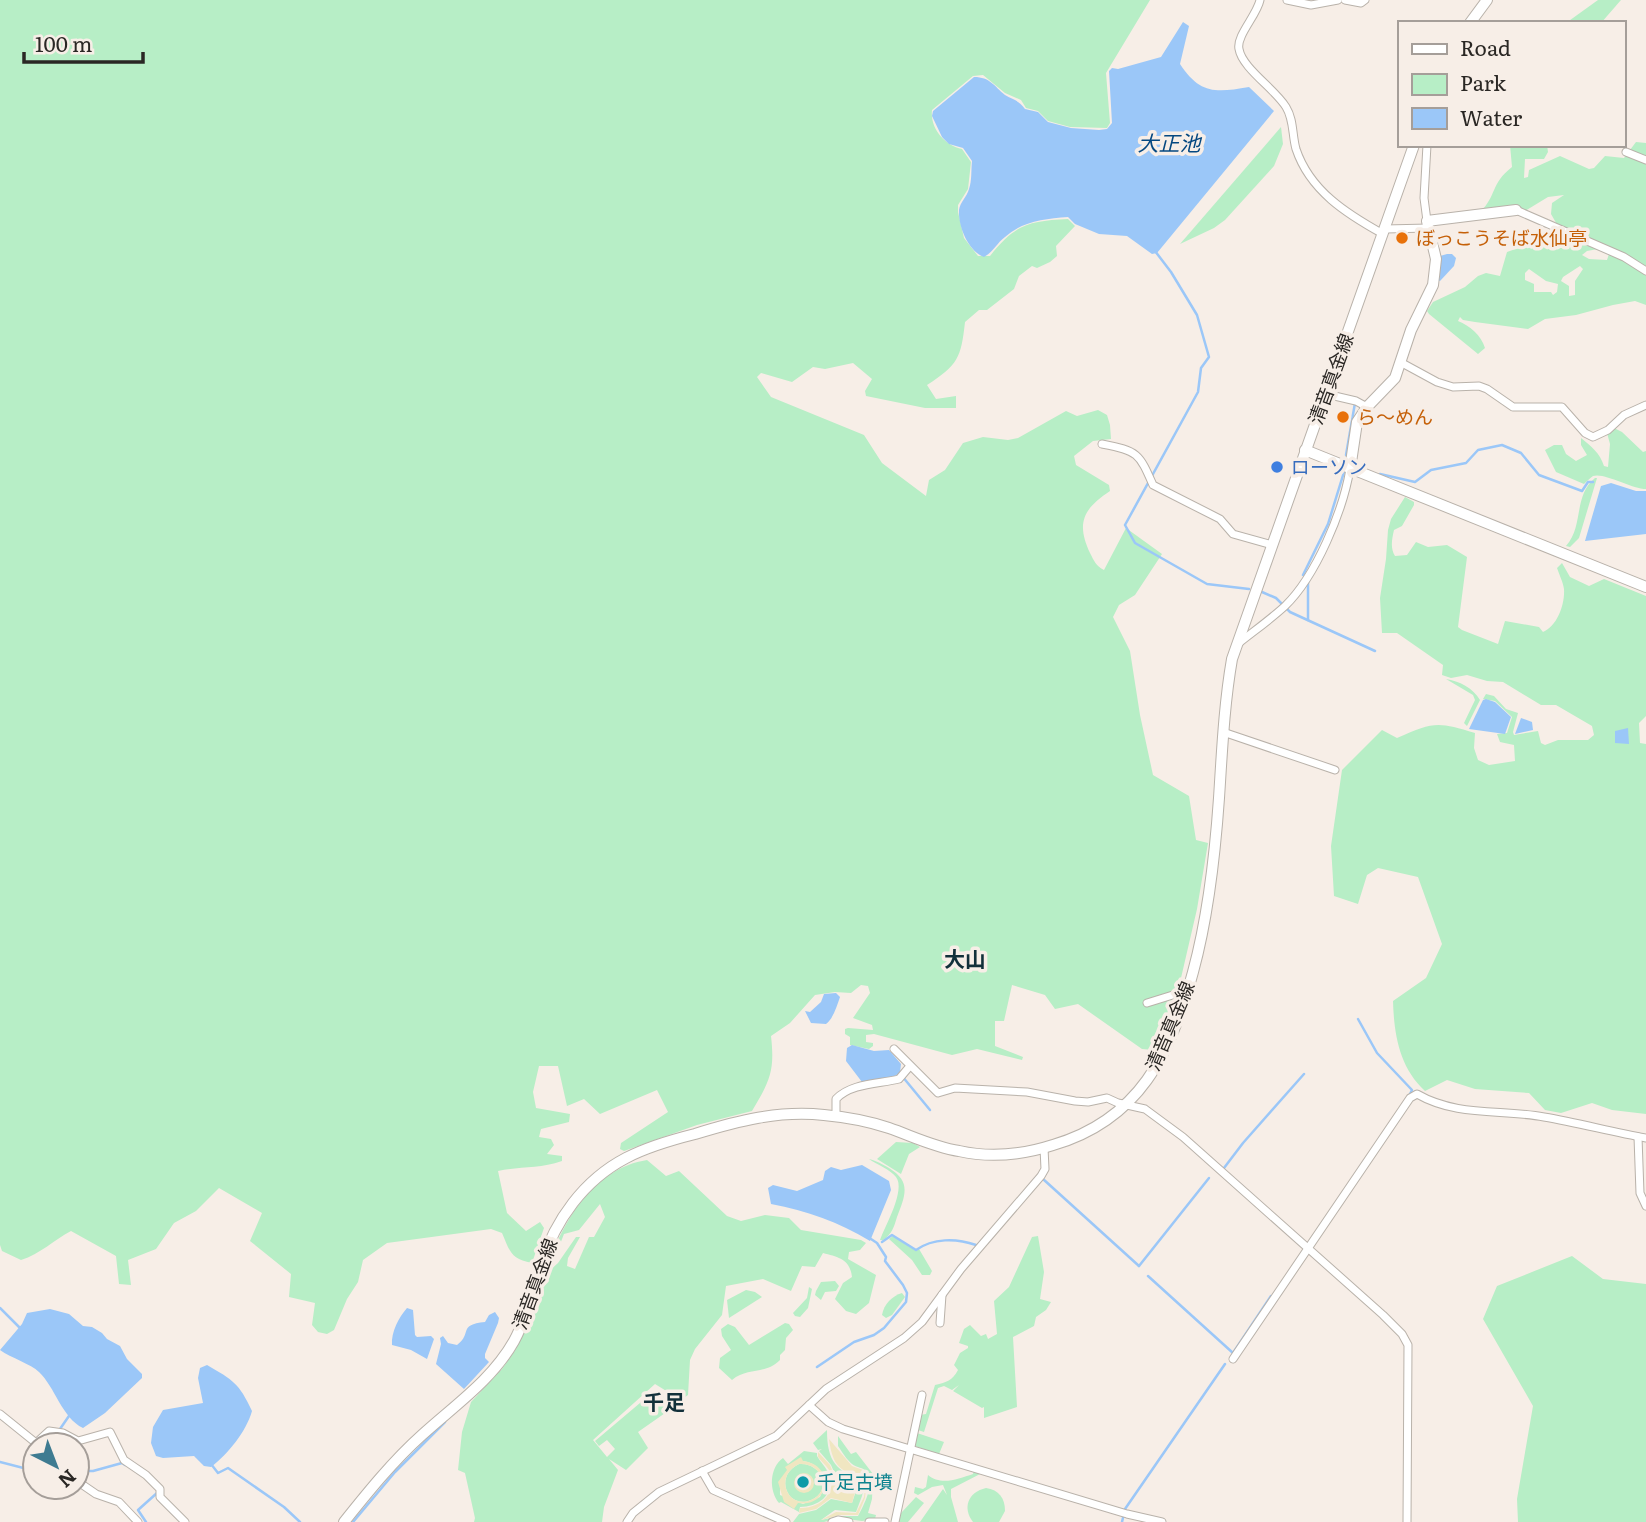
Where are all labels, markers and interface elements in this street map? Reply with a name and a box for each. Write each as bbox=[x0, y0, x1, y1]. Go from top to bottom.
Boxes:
scale bar bbox=[24, 21, 144, 65]
legend bbox=[1398, 21, 1625, 147]
text: 100 m bbox=[35, 27, 92, 58]
text: Road bbox=[1460, 31, 1511, 62]
text: Park bbox=[1460, 66, 1506, 97]
text: Water bbox=[1460, 101, 1522, 132]
water label: 大正池 bbox=[1138, 126, 1202, 157]
place label: ぼっこうそば水仙亭 bbox=[1416, 223, 1587, 251]
marker: ぼっこうそば水仙亭 bbox=[1394, 230, 1410, 246]
street label: 清音真金線 bbox=[1301, 329, 1359, 428]
place label: ら～めん bbox=[1357, 402, 1433, 430]
marker: ら～めん bbox=[1335, 409, 1351, 425]
place label: ローソン bbox=[1291, 452, 1367, 480]
marker: ローソン bbox=[1269, 459, 1285, 475]
district label: 大山 bbox=[944, 942, 986, 973]
street label: 清音真金線 bbox=[1138, 976, 1201, 1075]
street label: 清音真金線 bbox=[505, 1234, 563, 1333]
district label: 千足 bbox=[643, 1385, 685, 1416]
north arrow bbox=[21, 1431, 91, 1501]
text: N bbox=[53, 1464, 83, 1495]
place label: 千足古墳 bbox=[817, 1467, 893, 1495]
marker: 千足古墳 bbox=[795, 1474, 811, 1490]

